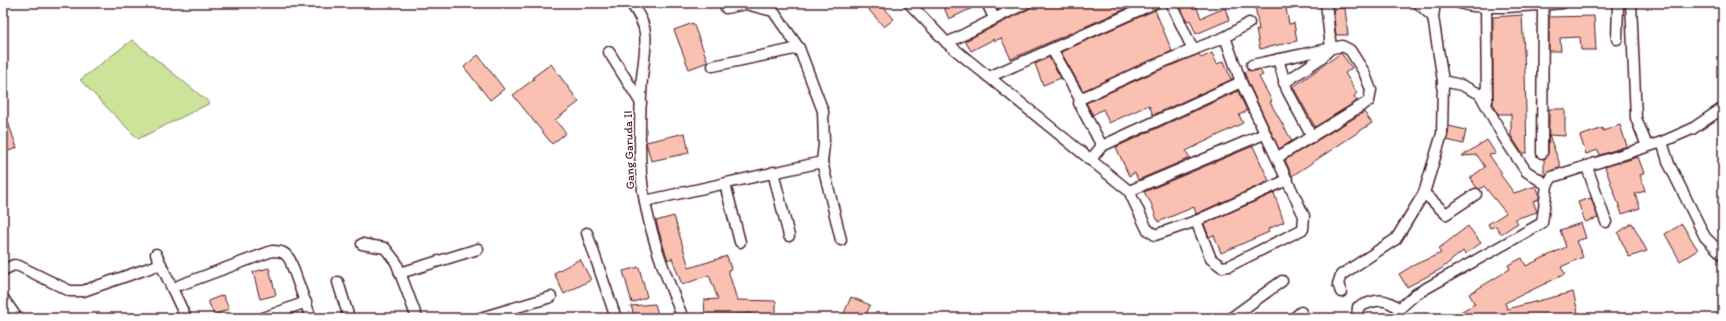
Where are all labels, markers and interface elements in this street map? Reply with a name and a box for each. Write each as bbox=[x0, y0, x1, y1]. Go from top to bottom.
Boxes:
street label: Gang Garuda II bbox=[621, 110, 637, 190]

